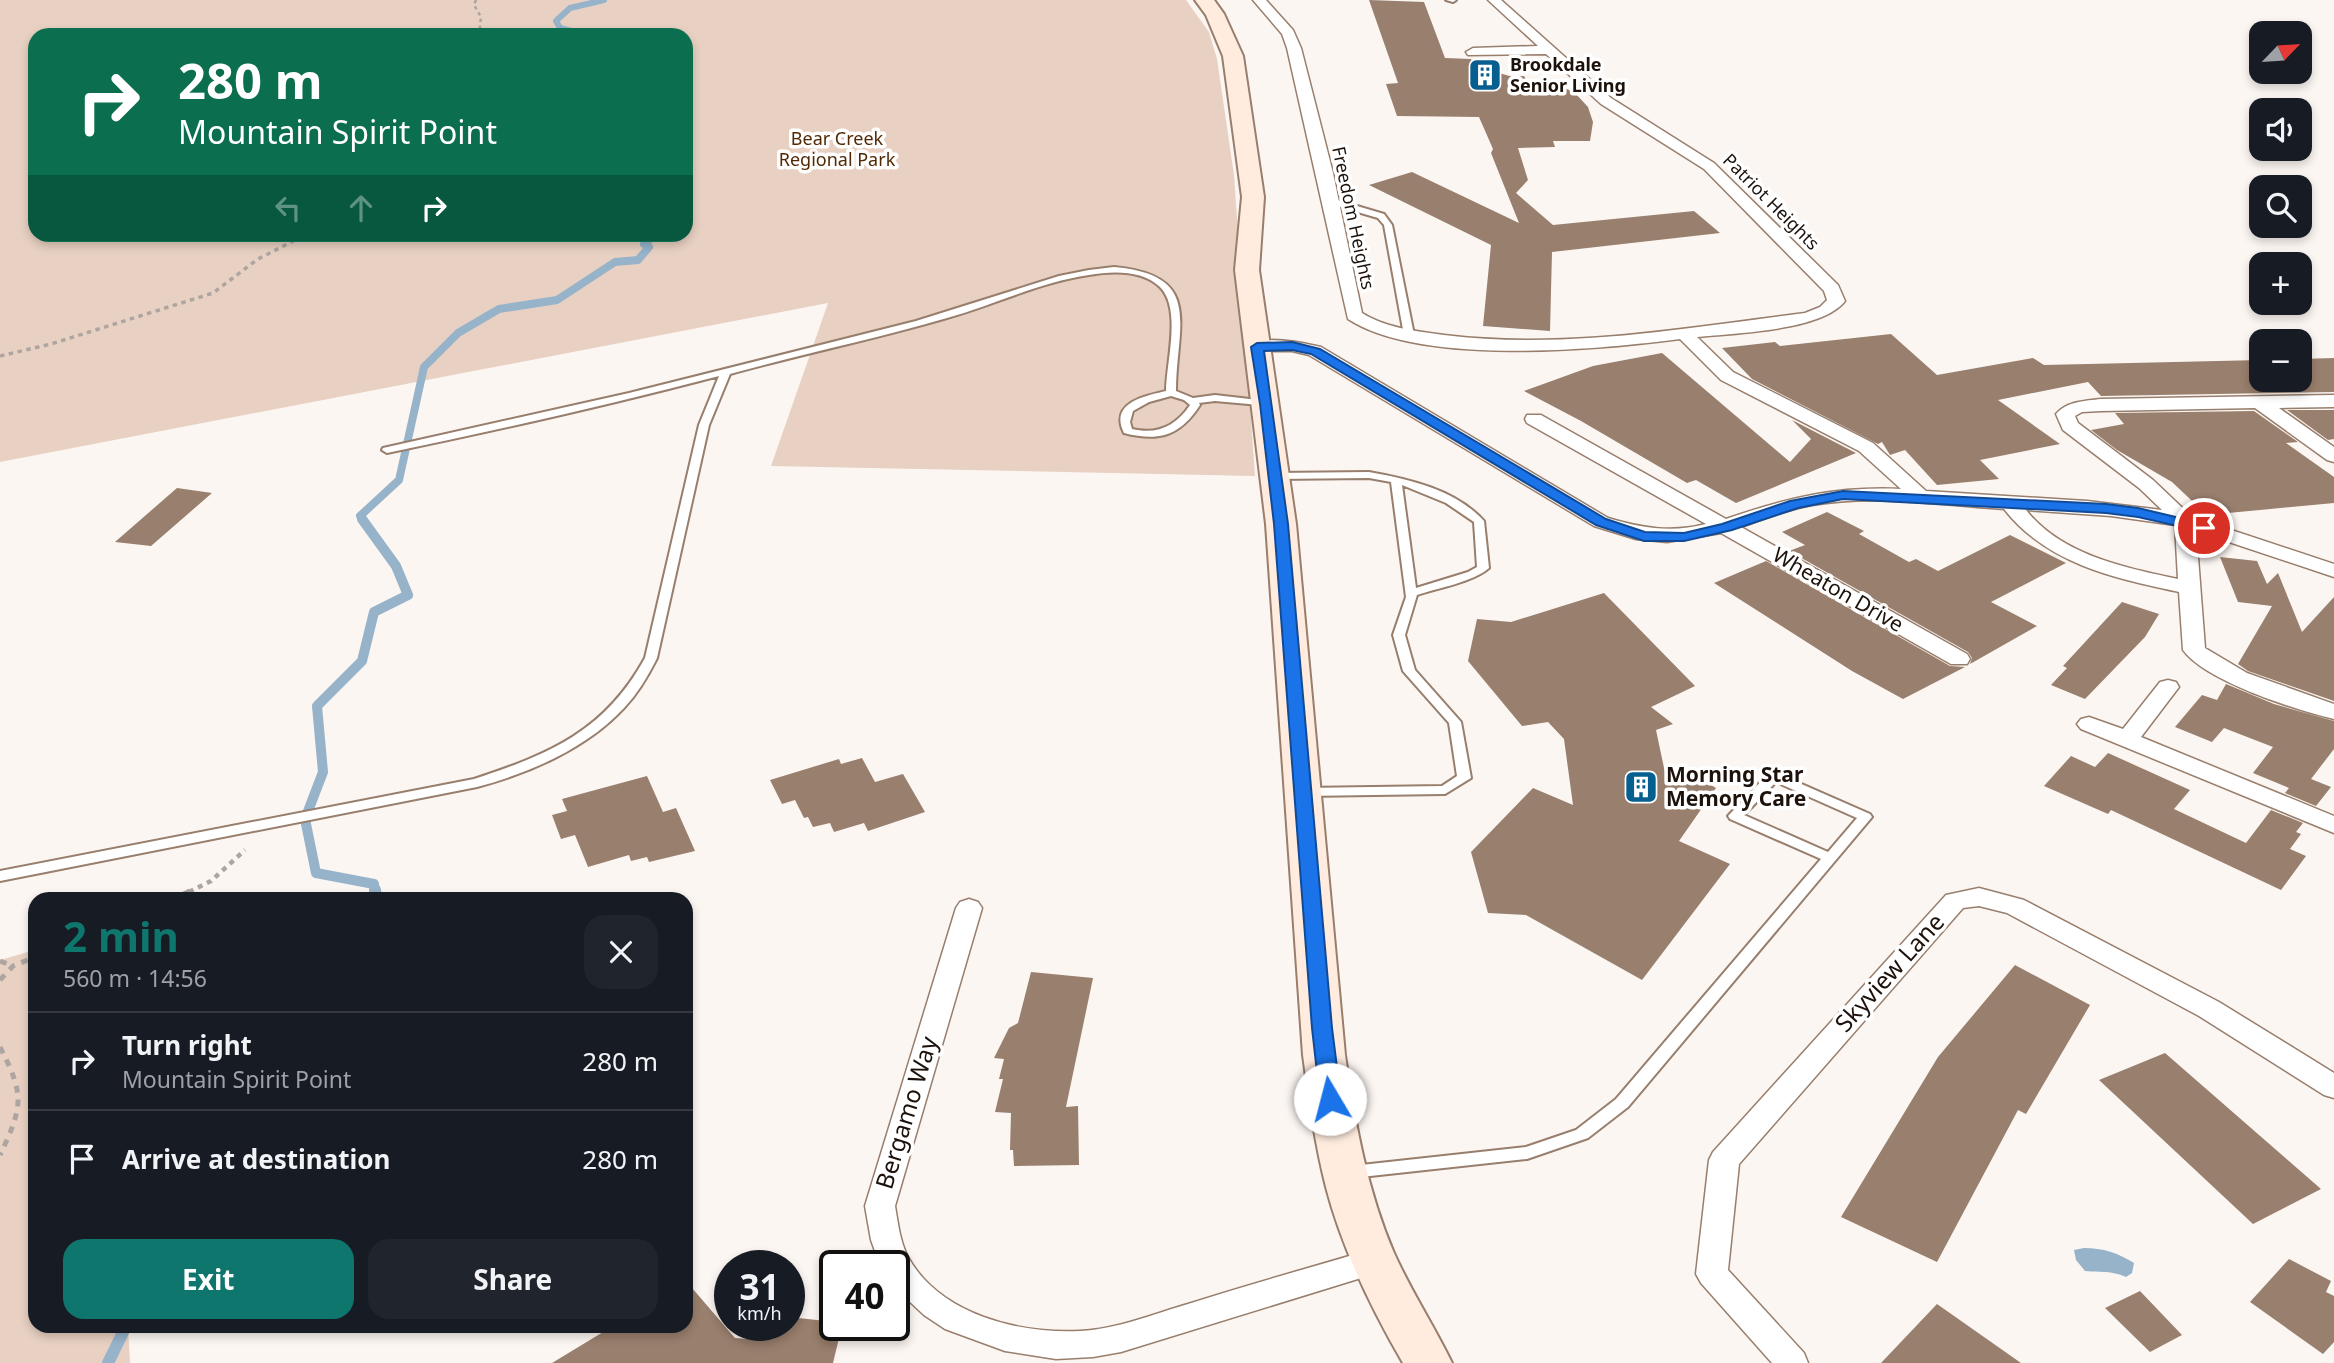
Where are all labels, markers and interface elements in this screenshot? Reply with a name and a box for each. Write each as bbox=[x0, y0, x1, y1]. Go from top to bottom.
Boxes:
north arrow bbox=[2249, 21, 2312, 84]
map controls bbox=[2249, 21, 2312, 392]
text: 280 m bbox=[178, 47, 323, 113]
place label: Brookdale Senior Living bbox=[1510, 52, 1626, 97]
icon: right bbox=[63, 56, 154, 147]
building icon: Brookdale Senior Living bbox=[1466, 56, 1504, 94]
button: sound bbox=[2249, 98, 2312, 161]
text: Mountain Spirit Point bbox=[178, 110, 497, 153]
park label: Bear Creek Regional Park bbox=[779, 126, 896, 171]
street label: Freedom Heights bbox=[1327, 144, 1381, 292]
street label: Patriot Heights bbox=[1718, 148, 1825, 255]
button: search bbox=[2249, 175, 2312, 238]
icon: left bbox=[269, 189, 307, 227]
icon: ahead bbox=[342, 189, 380, 227]
icon: right bbox=[415, 189, 453, 227]
button: + bbox=[2249, 252, 2312, 315]
button: − bbox=[2249, 329, 2312, 392]
pin bbox=[2174, 498, 2234, 558]
icon: arrive bbox=[2185, 509, 2223, 547]
street label: Wheaton Drive bbox=[1768, 540, 1909, 638]
place label: Morning Star Memory Care bbox=[1666, 760, 1806, 812]
building icon: Morning Star Memory Care bbox=[1622, 768, 1660, 806]
street label: Skyview Lane bbox=[1827, 906, 1951, 1038]
text: 2 min bbox=[63, 907, 179, 964]
button: close bbox=[584, 915, 658, 989]
text: 560 m · 14:56 bbox=[63, 962, 207, 994]
text: Turn right bbox=[122, 1027, 252, 1063]
street label: Bergamo Way bbox=[867, 1032, 945, 1193]
icon: right bbox=[63, 1042, 101, 1080]
text: 280 m bbox=[582, 1043, 658, 1079]
position arrow bbox=[1293, 1062, 1367, 1136]
text: Mountain Spirit Point bbox=[122, 1063, 351, 1095]
icon: arrive bbox=[63, 1140, 101, 1178]
text: Arrive at destination bbox=[122, 1141, 391, 1177]
text: 280 m bbox=[582, 1141, 658, 1177]
button: Exit bbox=[63, 1239, 354, 1319]
button: Share bbox=[368, 1239, 658, 1319]
speed limit sign: 40 bbox=[819, 1250, 910, 1341]
text: 31 bbox=[739, 1263, 780, 1310]
text: km/h bbox=[737, 1301, 782, 1325]

